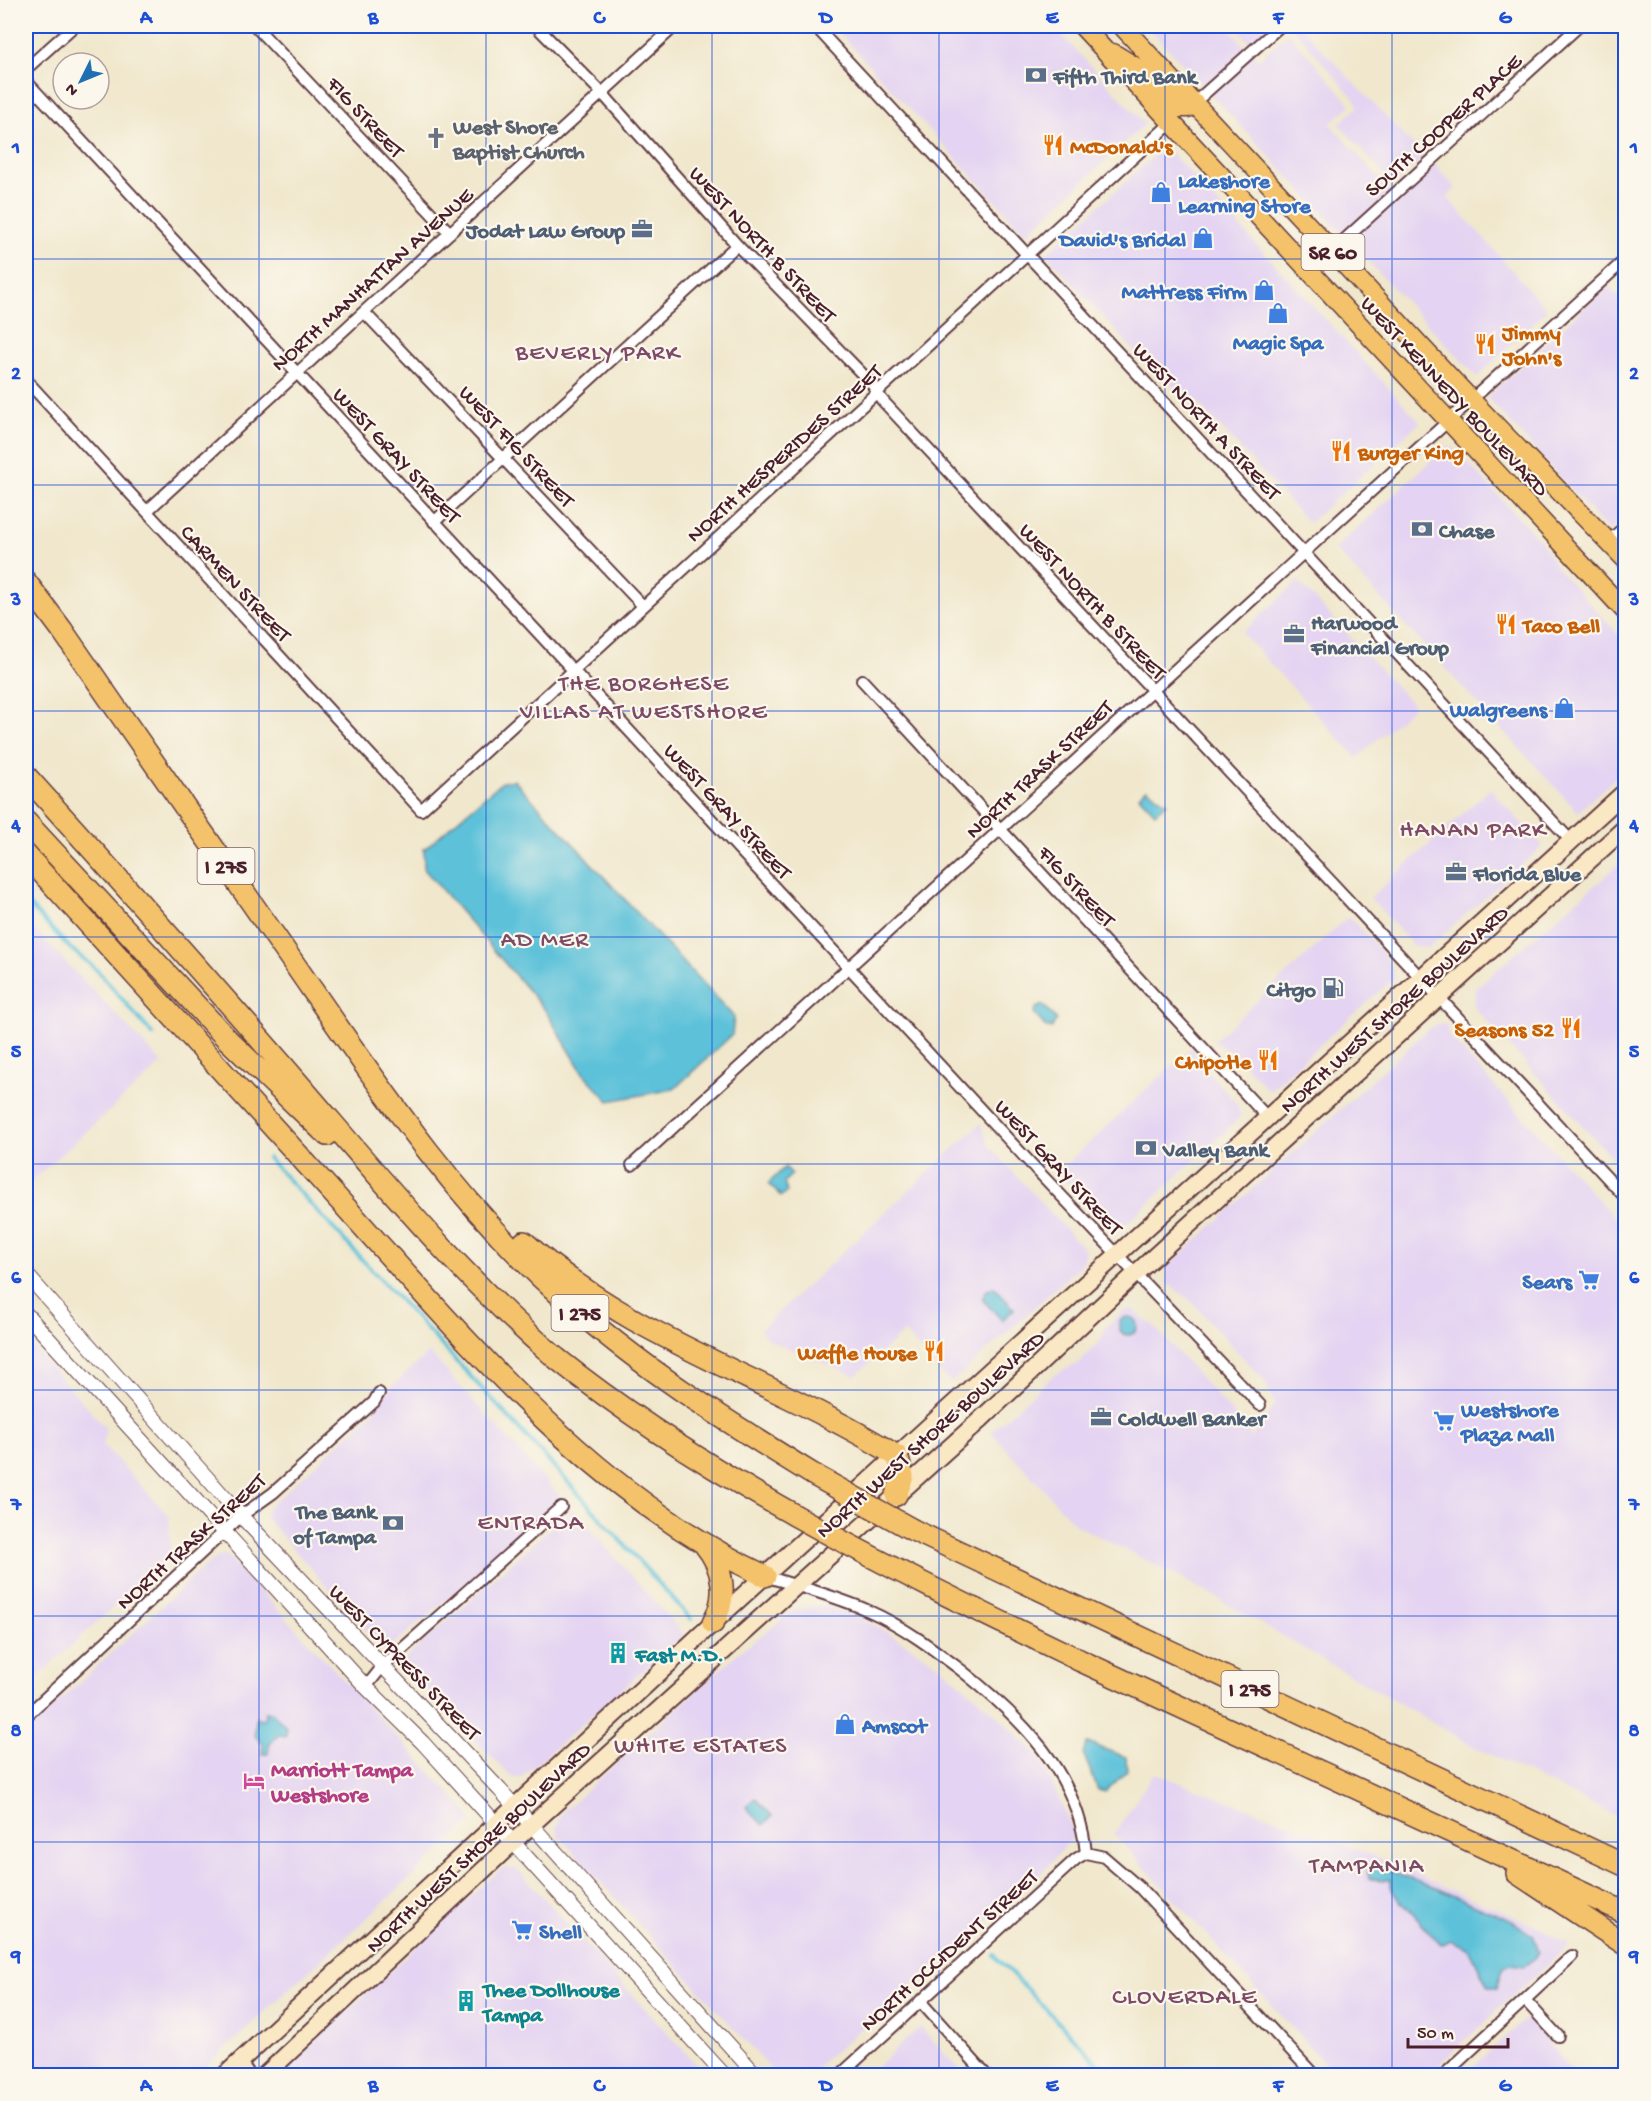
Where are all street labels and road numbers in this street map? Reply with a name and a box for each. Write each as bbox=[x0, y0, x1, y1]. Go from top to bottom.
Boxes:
street label: SOUTH COOPER PLACE bbox=[1361, 49, 1529, 204]
street label: FIG STREET bbox=[319, 72, 409, 166]
street label: WEST NORTH B STREET bbox=[682, 162, 841, 330]
street label: NORTH MANHATTAN AVENUE bbox=[267, 183, 481, 379]
road number: SR 60 bbox=[1302, 234, 1364, 270]
street label: WEST KENNEDY BOULEVARD bbox=[1353, 292, 1553, 504]
street label: WEST NORTH A STREET bbox=[1125, 339, 1286, 508]
street label: NORTH HESPERIDES STREET bbox=[683, 359, 890, 550]
street label: WEST FIG STREET bbox=[452, 381, 580, 515]
street label: WEST GRAY STREET bbox=[325, 383, 466, 531]
street label: WEST NORTH B STREET bbox=[1012, 519, 1171, 687]
street label: CARMEN STREET bbox=[173, 521, 296, 650]
street label: NORTH TRASK STREET bbox=[962, 695, 1121, 846]
street label: WEST GRAY STREET bbox=[656, 739, 797, 887]
street label: FIG STREET bbox=[1030, 841, 1120, 935]
road number: I 275 bbox=[198, 848, 254, 884]
street label: NORTH WEST SHORE BOULEVARD bbox=[1276, 901, 1516, 1120]
street label: WEST GRAY STREET bbox=[987, 1095, 1128, 1243]
road number: I 275 bbox=[552, 1295, 608, 1331]
street label: NORTH WEST SHORE BOULEVARD bbox=[812, 1326, 1052, 1545]
street label: NORTH TRASK STREET bbox=[113, 1468, 274, 1617]
street label: WEST CYPRESS STREET bbox=[322, 1580, 486, 1749]
road number: I 275 bbox=[1222, 1671, 1278, 1707]
street label: NORTH WEST SHORE BOULEVARD bbox=[362, 1737, 598, 1960]
street label: NORTH OCCIDENT STREET bbox=[857, 1864, 1046, 2039]

